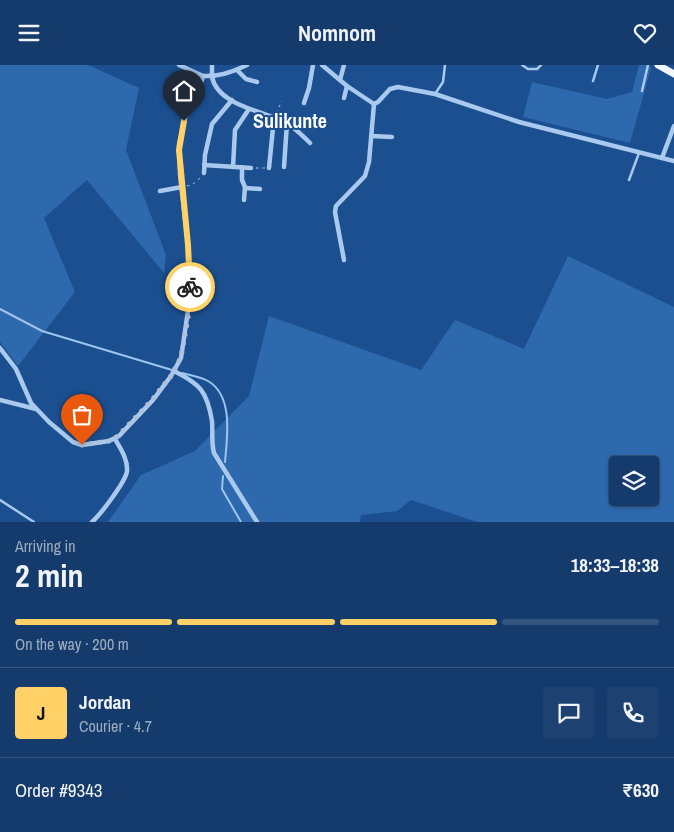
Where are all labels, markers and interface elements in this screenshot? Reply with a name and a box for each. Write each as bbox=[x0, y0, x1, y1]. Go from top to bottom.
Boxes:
text: Nomnom bbox=[298, 18, 376, 48]
icon: menu bbox=[15, 19, 43, 47]
icon: heart bbox=[631, 19, 659, 47]
pin bbox=[163, 70, 205, 121]
icon: home bbox=[170, 77, 198, 105]
district label: Sulikunte bbox=[253, 107, 327, 134]
courier bbox=[165, 262, 215, 312]
icon: bike bbox=[176, 273, 204, 301]
pin bbox=[61, 394, 103, 445]
icon: bag bbox=[68, 401, 96, 429]
map controls bbox=[609, 456, 659, 506]
button: layers bbox=[609, 456, 659, 506]
text: Arriving in bbox=[15, 535, 76, 557]
text: 18:33–18:38 bbox=[571, 552, 659, 578]
text: 2 min bbox=[15, 554, 84, 597]
text: On the way · 200 m bbox=[15, 633, 129, 655]
button: chat bbox=[543, 687, 595, 739]
button: phone bbox=[607, 687, 659, 739]
text: Jordan bbox=[79, 689, 131, 715]
text: J bbox=[37, 700, 45, 726]
text: Courier · 4.7 bbox=[79, 715, 152, 737]
text: Order #9343 bbox=[15, 777, 102, 803]
text: ₹630 bbox=[622, 777, 659, 803]

